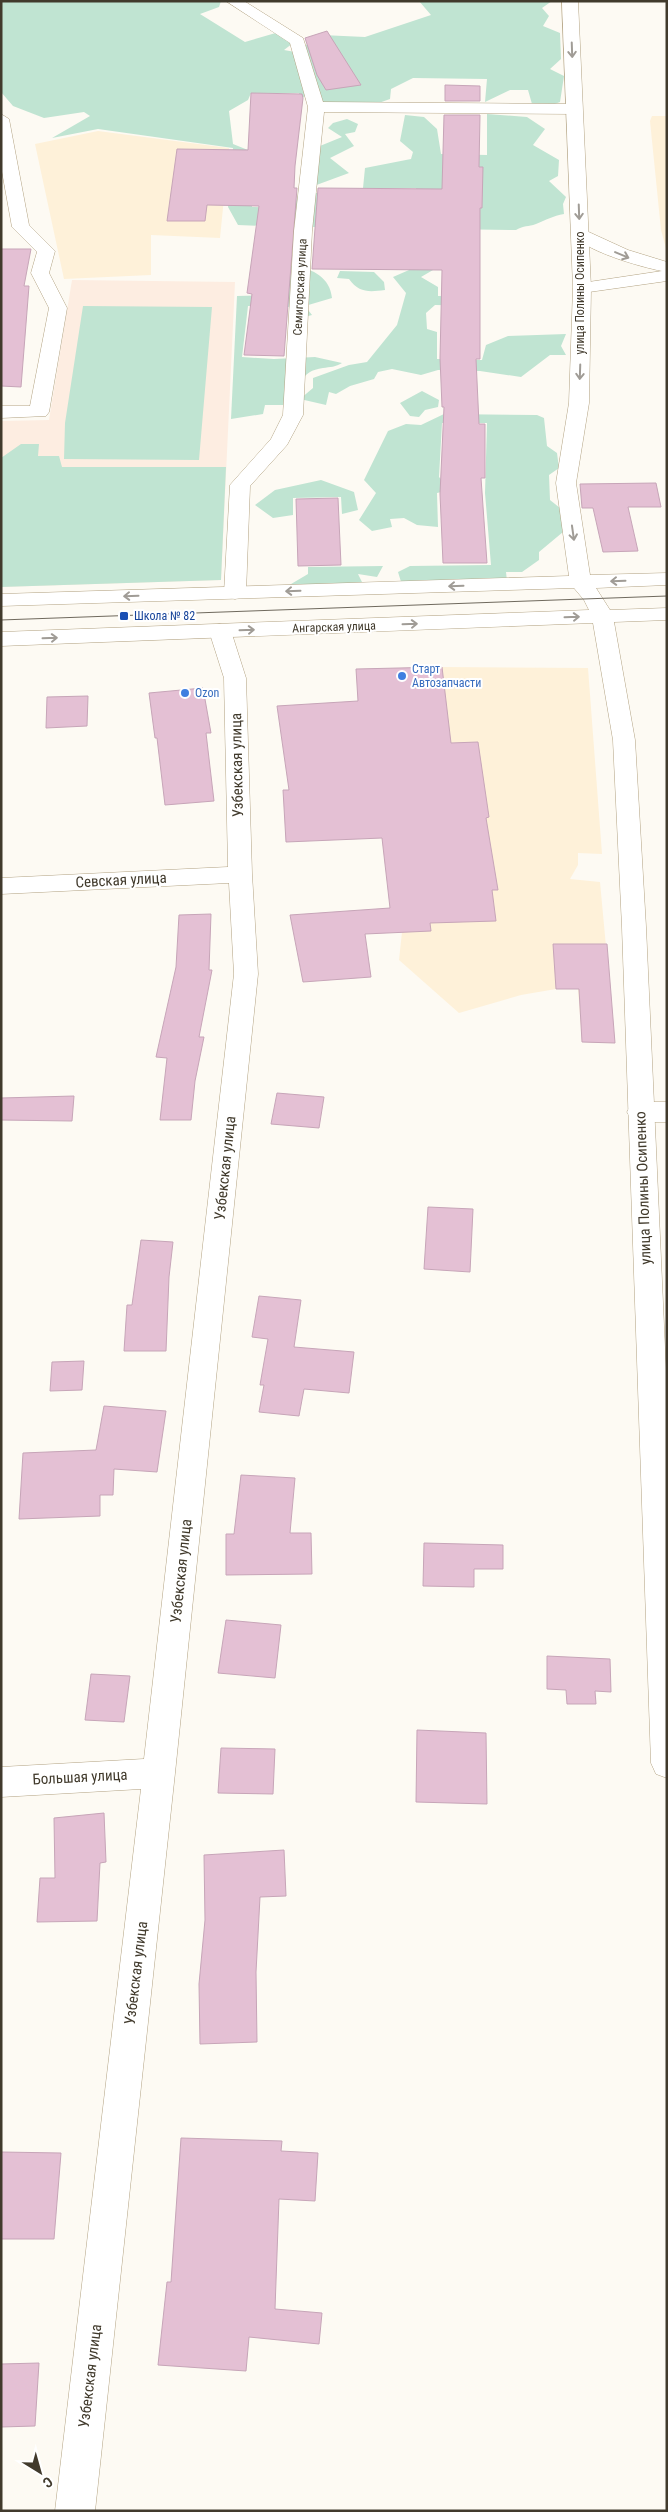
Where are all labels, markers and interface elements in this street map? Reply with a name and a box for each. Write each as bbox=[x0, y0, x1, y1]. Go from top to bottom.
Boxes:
one-way arrow bbox=[568, 42, 577, 58]
one-way arrow bbox=[575, 204, 584, 220]
street label: улица Полины Осипенко bbox=[573, 232, 587, 354]
street label: Семигорская улица bbox=[290, 238, 310, 336]
one-way arrow bbox=[614, 250, 629, 260]
one-way arrow bbox=[575, 364, 584, 380]
one-way arrow bbox=[569, 524, 579, 540]
one-way arrow bbox=[610, 576, 626, 586]
one-way arrow bbox=[448, 582, 464, 591]
one-way arrow bbox=[285, 586, 302, 596]
one-way arrow bbox=[123, 591, 139, 600]
place label: Школа № 82 bbox=[134, 609, 195, 623]
marker: Школа № 82 bbox=[118, 610, 130, 622]
one-way arrow bbox=[564, 613, 580, 622]
street label: Ангарская улица bbox=[292, 619, 376, 635]
one-way arrow bbox=[401, 619, 417, 628]
one-way arrow bbox=[239, 626, 255, 635]
one-way arrow bbox=[42, 633, 58, 642]
place label: Старт Автозапчасти bbox=[412, 662, 481, 690]
marker: Старт Автозапчасти bbox=[396, 670, 408, 682]
place label: Ozon bbox=[195, 686, 219, 700]
marker: Ozon bbox=[179, 687, 191, 699]
street label: Узбекская улица bbox=[227, 713, 247, 817]
street label: Севская улица bbox=[75, 869, 167, 891]
street label: улица Полины Осипенко bbox=[631, 1111, 655, 1265]
street label: Узбекская улица bbox=[211, 1115, 239, 1221]
street label: Узбекская улица bbox=[167, 1518, 195, 1624]
street label: Большая улица bbox=[32, 1766, 128, 1788]
street label: Узбекская улица bbox=[121, 1920, 151, 2026]
street label: Узбекская улица bbox=[75, 2323, 105, 2429]
north arrow bbox=[15, 2447, 65, 2497]
text: С bbox=[40, 2474, 56, 2491]

